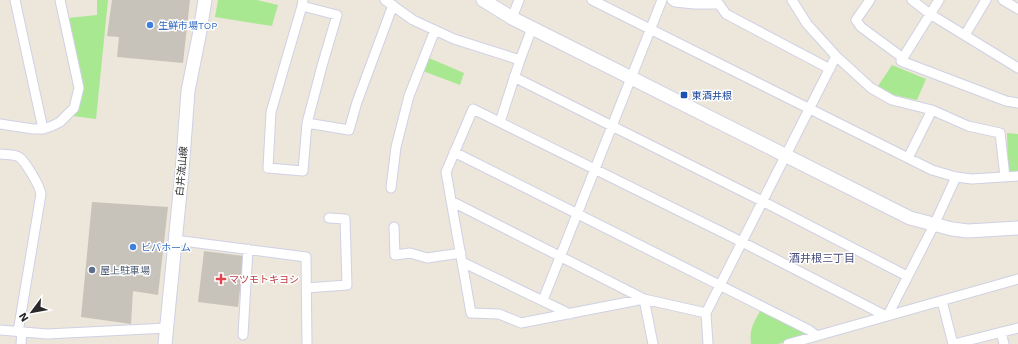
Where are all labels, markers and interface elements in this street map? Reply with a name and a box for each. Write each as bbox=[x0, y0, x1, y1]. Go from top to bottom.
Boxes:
marker: 生鮮市場TOP bbox=[145, 20, 155, 30]
place label: 生鮮市場TOP bbox=[158, 20, 217, 31]
marker: 東酒井根 bbox=[679, 90, 689, 100]
place label: 東酒井根 bbox=[692, 90, 732, 101]
street label: 白井流山線 bbox=[174, 146, 189, 196]
marker: ビバホーム bbox=[128, 242, 138, 252]
place label: ビバホーム bbox=[141, 242, 191, 253]
district label: 酒井根三丁目 bbox=[789, 252, 855, 265]
marker: 屋上駐車場 bbox=[87, 265, 97, 275]
place label: 屋上駐車場 bbox=[100, 265, 150, 276]
marker: マツモトキヨシ bbox=[216, 274, 226, 284]
place label: マツモトキヨシ bbox=[229, 274, 299, 285]
north arrow bbox=[12, 292, 52, 332]
text: N bbox=[16, 310, 32, 324]

